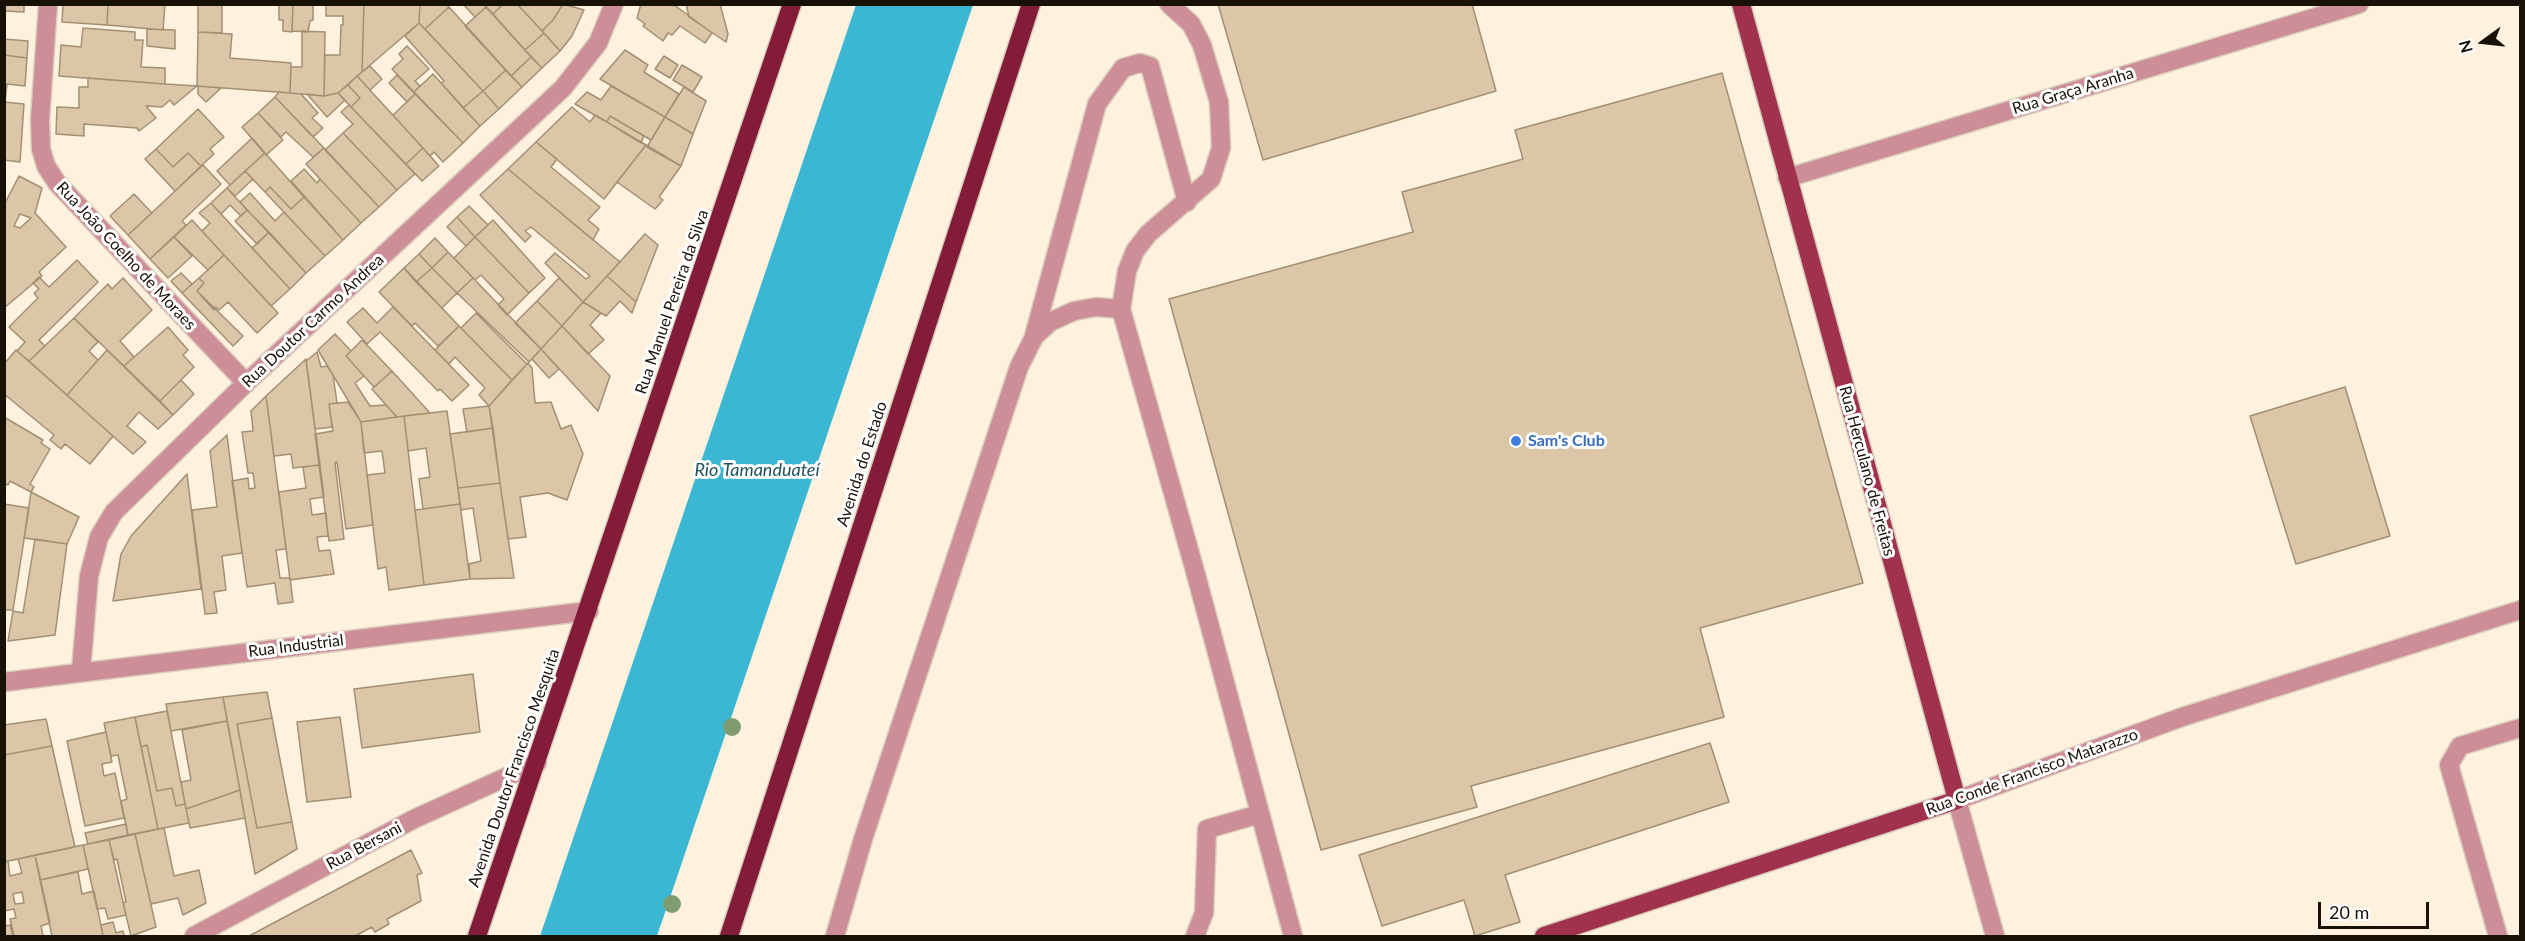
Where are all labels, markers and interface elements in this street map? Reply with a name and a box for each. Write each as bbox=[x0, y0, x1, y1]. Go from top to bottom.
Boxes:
north arrow bbox=[2453, 12, 2513, 72]
text: N bbox=[2454, 38, 2476, 55]
street label: Rua Graça Aranha bbox=[2010, 63, 2136, 119]
street label: Rua João Coelho de Moraes bbox=[52, 178, 200, 334]
street label: Rua Manuel Pereira da Silva bbox=[631, 207, 713, 397]
street label: Rua Doutor Carmo Andrea bbox=[238, 250, 388, 392]
street label: Rua Herculano de Freitas bbox=[1835, 384, 1899, 558]
street label: Avenida do Estado bbox=[833, 399, 891, 529]
place label: Sam's Club bbox=[1528, 431, 1605, 451]
marker: Sam's Club bbox=[1509, 434, 1523, 448]
water label: Rio Tamanduateí bbox=[694, 459, 820, 481]
street label: Rua Industrial bbox=[247, 631, 345, 661]
street label: Avenida Doutor Francisco Mesquita bbox=[464, 646, 564, 890]
street label: Rua Conde Francisco Matarazzo bbox=[1924, 725, 2140, 819]
street label: Rua Bersani bbox=[323, 818, 405, 874]
scale bar bbox=[2321, 890, 2432, 928]
text: 20 m bbox=[2329, 901, 2369, 923]

